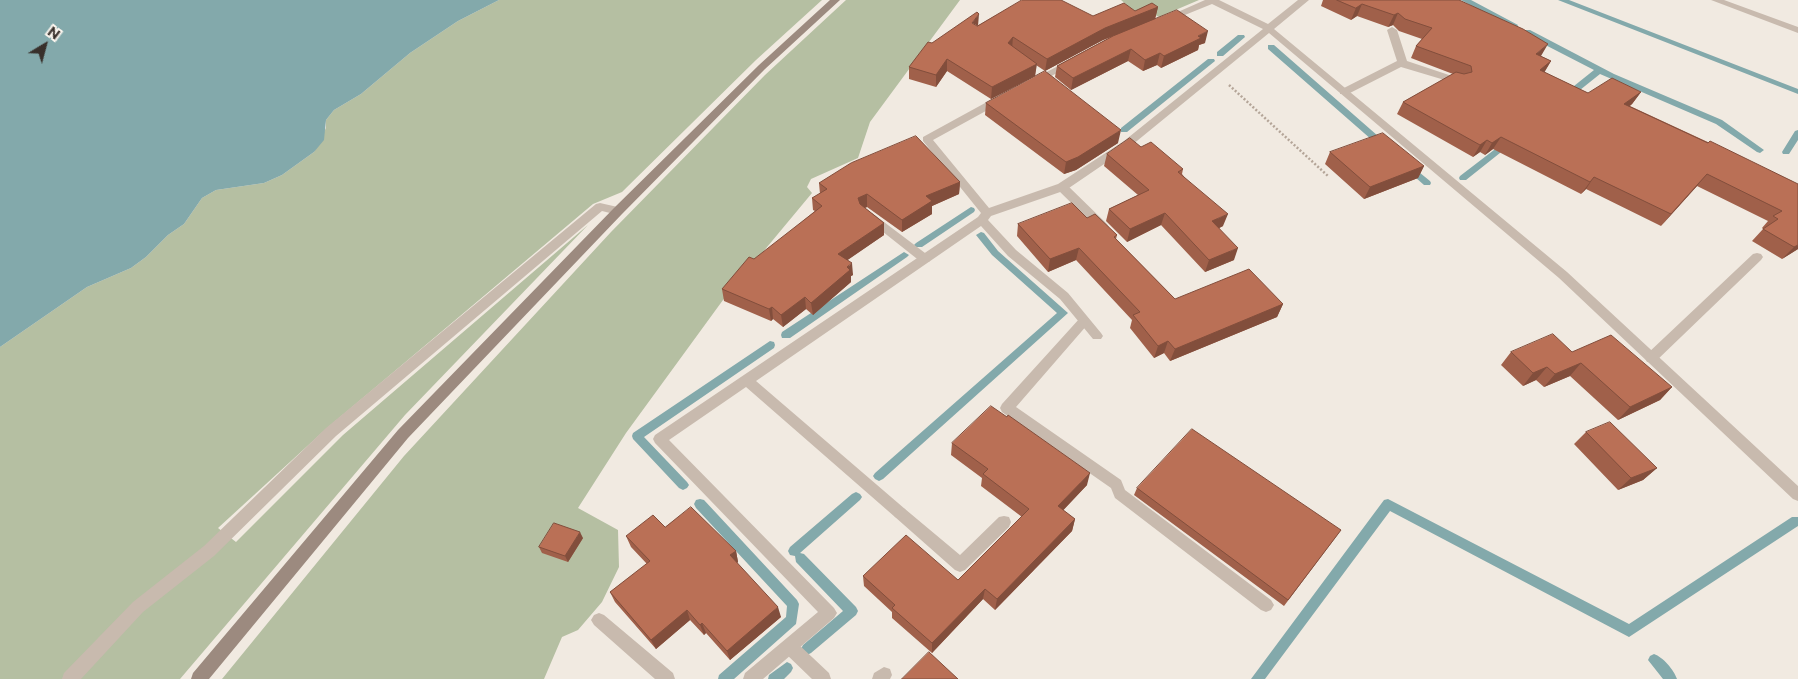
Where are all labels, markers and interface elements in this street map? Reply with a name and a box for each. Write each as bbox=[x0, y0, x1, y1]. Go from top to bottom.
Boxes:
north arrow bbox=[20, 20, 70, 70]
text: N bbox=[44, 22, 64, 44]

